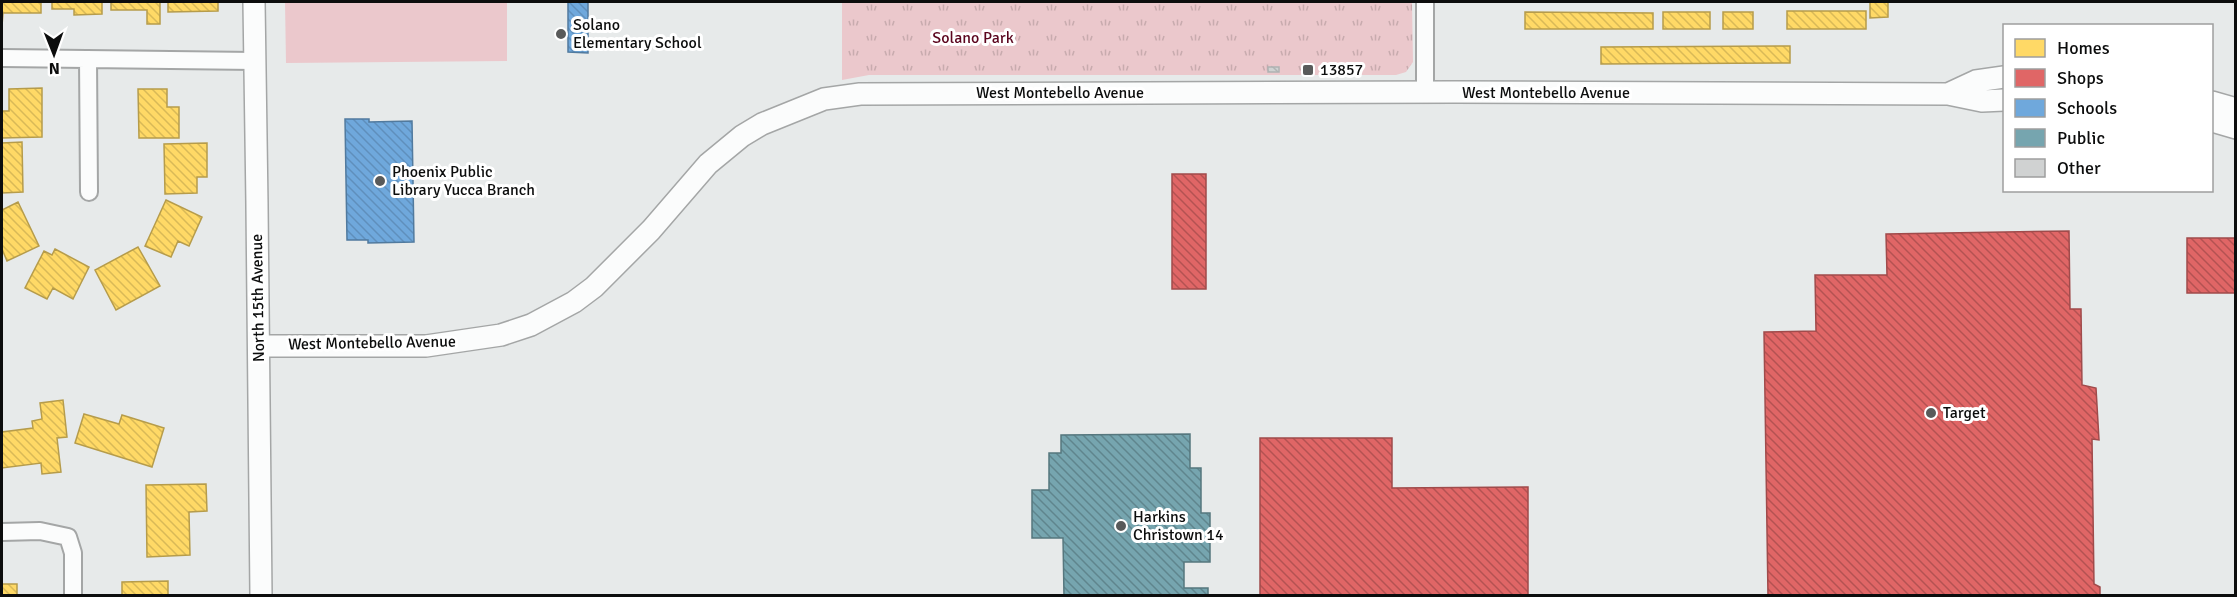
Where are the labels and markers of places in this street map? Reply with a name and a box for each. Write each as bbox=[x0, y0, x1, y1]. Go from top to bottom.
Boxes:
place label: Solano Elementary School bbox=[573, 15, 702, 53]
marker: Solano Elementary School bbox=[554, 27, 568, 41]
place label: 13857 bbox=[1320, 60, 1363, 80]
marker: 13857 bbox=[1301, 63, 1315, 77]
place label: Phoenix Public Library Yucca Branch bbox=[392, 162, 535, 200]
marker: Phoenix Public Library Yucca Branch bbox=[373, 174, 387, 188]
place label: Target bbox=[1943, 403, 1986, 423]
marker: Target bbox=[1924, 406, 1938, 420]
place label: Harkins Christown 14 bbox=[1133, 507, 1224, 545]
marker: Harkins Christown 14 bbox=[1114, 519, 1128, 533]

